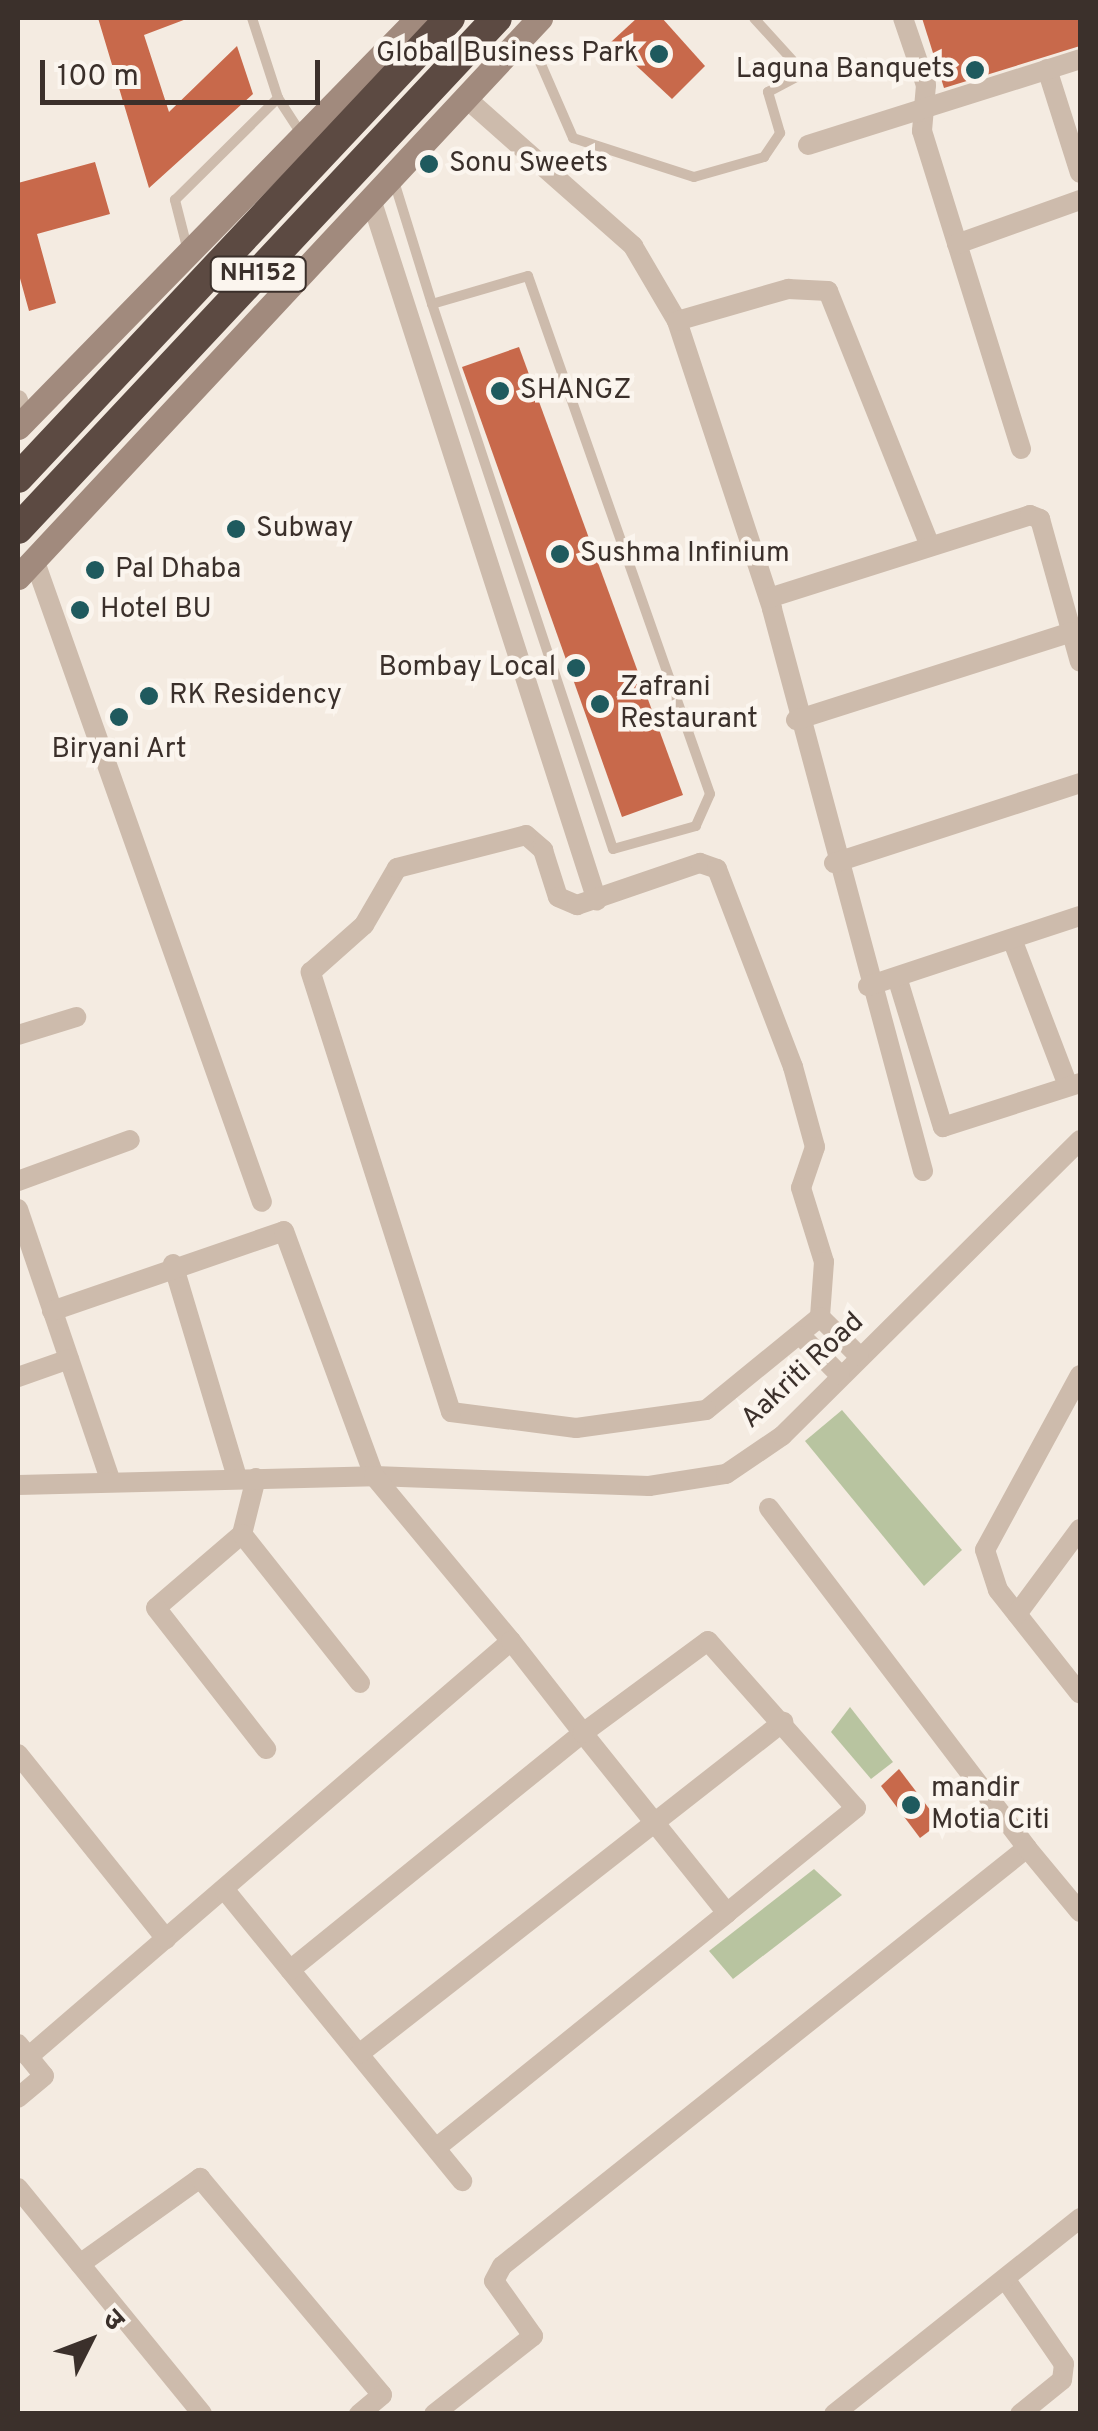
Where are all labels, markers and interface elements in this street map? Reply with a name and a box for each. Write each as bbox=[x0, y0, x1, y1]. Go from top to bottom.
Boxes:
place label: Global Business Park bbox=[376, 37, 639, 71]
scale bar bbox=[45, 40, 325, 102]
marker: Global Business Park bbox=[648, 43, 670, 65]
place label: Laguna Banquets bbox=[736, 53, 955, 87]
text: 100 m bbox=[57, 59, 139, 96]
marker: Laguna Banquets bbox=[964, 59, 986, 81]
place label: Sonu Sweets bbox=[449, 147, 608, 181]
marker: Sonu Sweets bbox=[418, 153, 440, 175]
road number: NH152 bbox=[208, 254, 308, 294]
place label: SHANGZ bbox=[520, 374, 632, 408]
marker: SHANGZ bbox=[489, 380, 511, 402]
place label: Subway bbox=[256, 512, 353, 546]
marker: Subway bbox=[225, 518, 247, 540]
place label: Sushma Infinium bbox=[580, 537, 790, 571]
marker: Sushma Infinium bbox=[549, 543, 571, 565]
place label: Pal Dhaba bbox=[115, 553, 241, 587]
marker: Pal Dhaba bbox=[84, 559, 106, 581]
place label: Hotel BU bbox=[100, 593, 212, 627]
marker: Hotel BU bbox=[69, 599, 91, 621]
place label: Bombay Local bbox=[378, 651, 556, 685]
marker: Bombay Local bbox=[565, 657, 587, 679]
place label: Zafrani Restaurant bbox=[620, 671, 758, 737]
place label: RK Residency bbox=[169, 679, 342, 713]
marker: RK Residency bbox=[138, 685, 160, 707]
marker: Zafrani Restaurant bbox=[589, 693, 611, 715]
marker: Biryani Art bbox=[108, 706, 130, 728]
place label: Biryani Art bbox=[51, 733, 187, 767]
street label: Aakriti Road bbox=[735, 1306, 871, 1436]
place label: mandir Motia Citi bbox=[931, 1772, 1050, 1838]
marker: mandir Motia Citi bbox=[900, 1794, 922, 1816]
north arrow bbox=[40, 2291, 140, 2391]
text: उ bbox=[93, 2303, 131, 2339]

